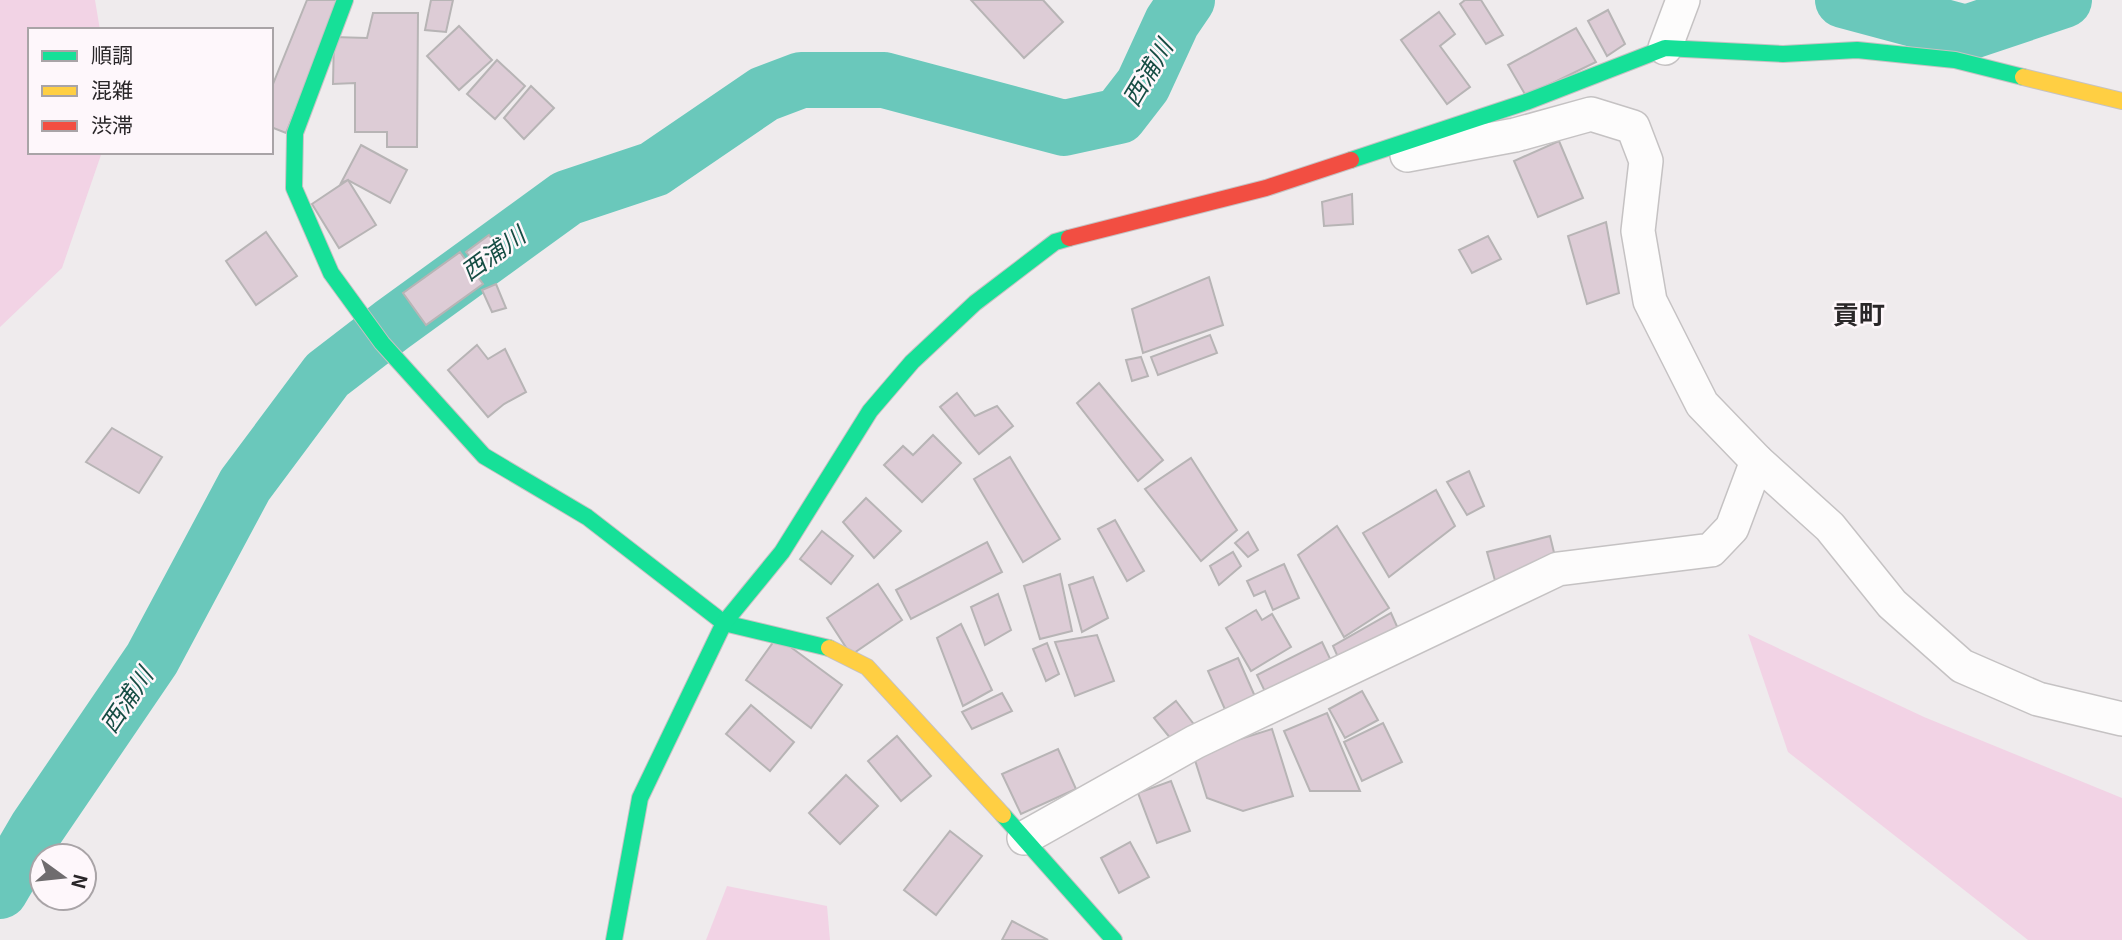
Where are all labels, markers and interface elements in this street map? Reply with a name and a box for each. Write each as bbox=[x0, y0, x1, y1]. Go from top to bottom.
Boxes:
legend bbox=[28, 28, 273, 154]
water label: 西浦川 bbox=[1112, 30, 1181, 112]
text: 順調 bbox=[91, 39, 133, 69]
text: 混雑 bbox=[91, 74, 133, 104]
text: 渋滞 bbox=[91, 109, 133, 139]
water label: 西浦川 bbox=[453, 215, 534, 287]
district label: 貢町 bbox=[1833, 294, 1885, 331]
water label: 西浦川 bbox=[90, 657, 161, 739]
north arrow bbox=[28, 842, 98, 912]
text: N bbox=[66, 871, 96, 892]

